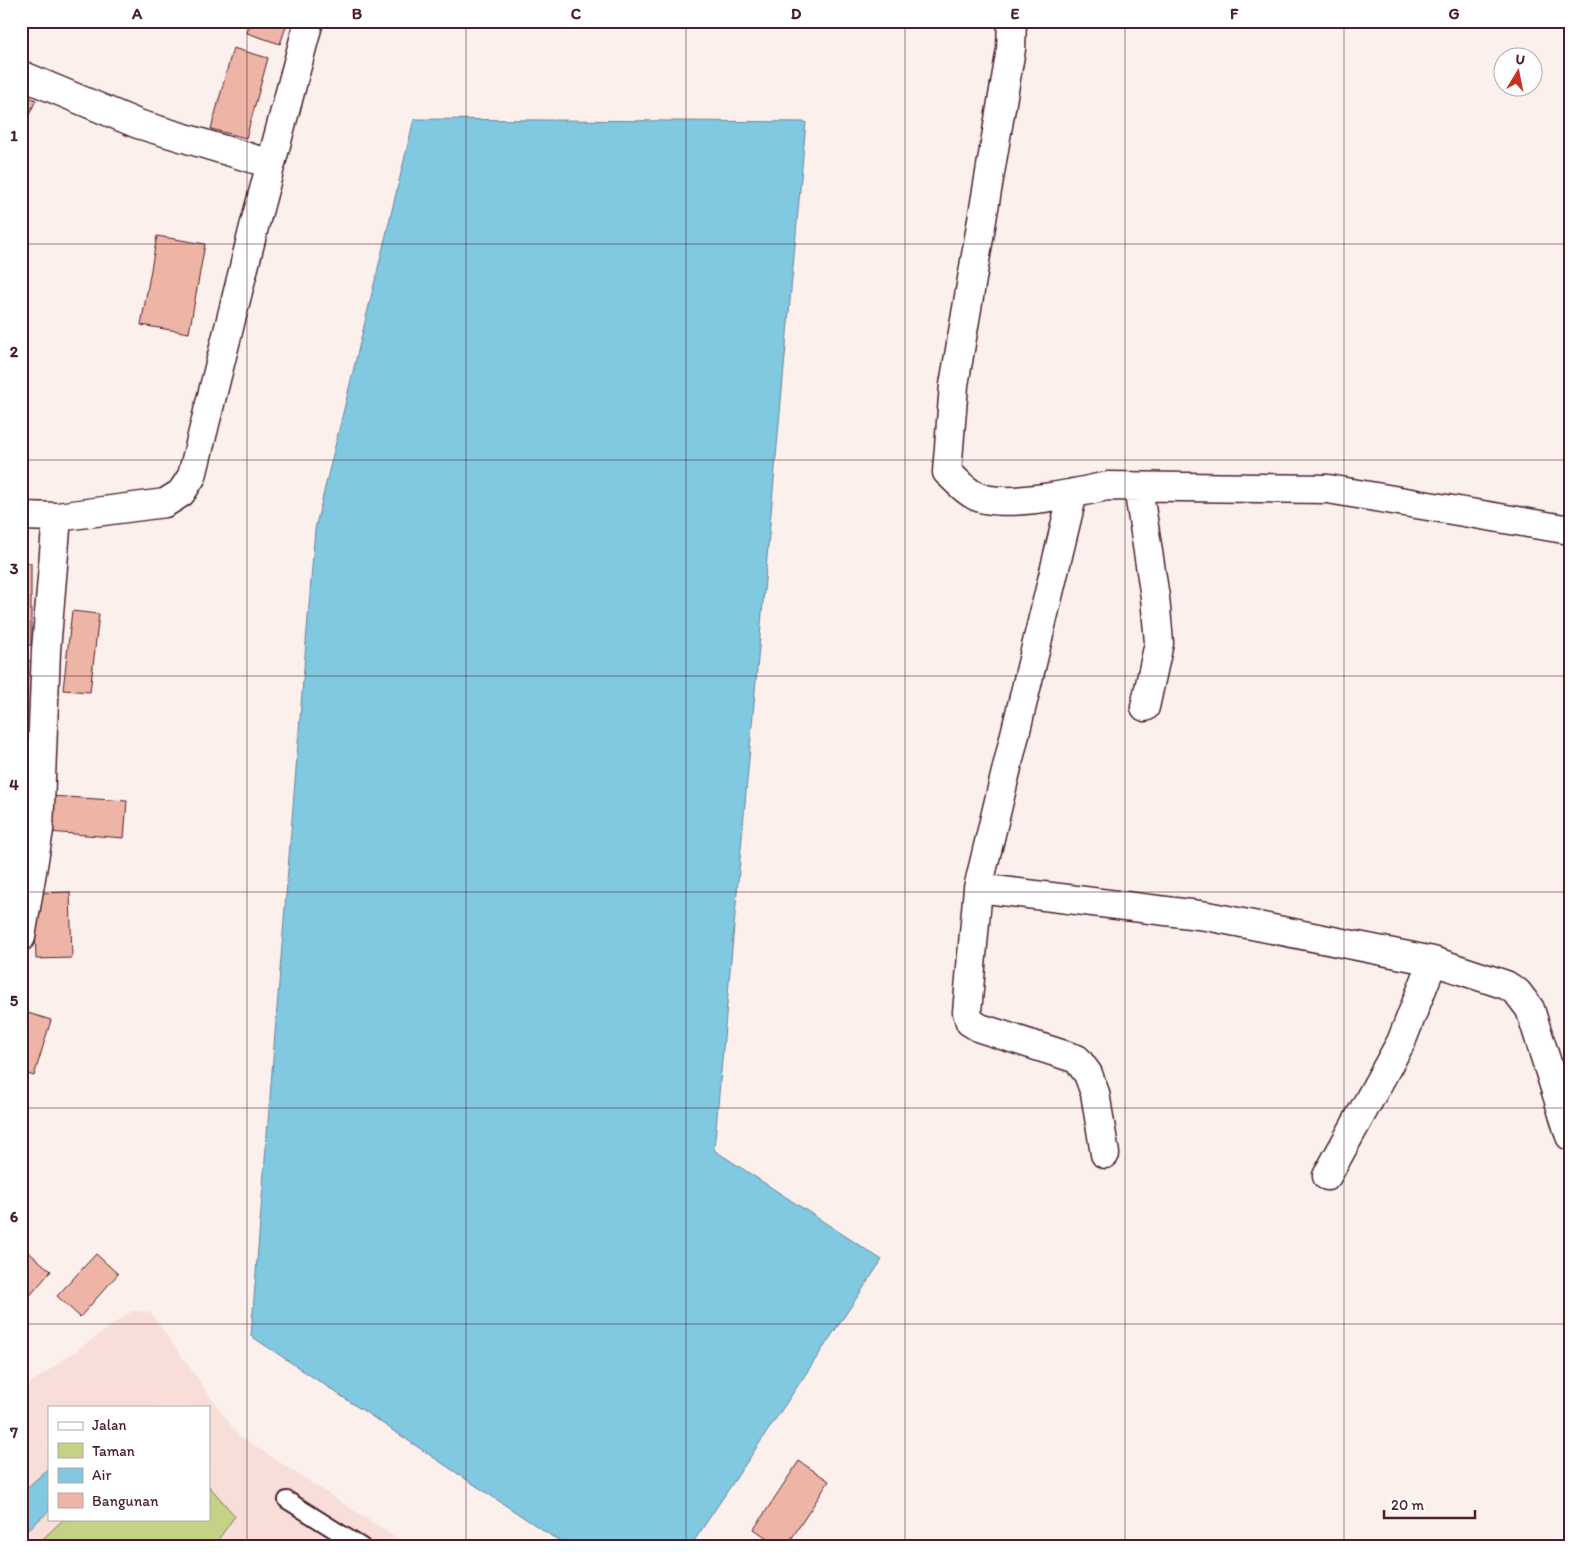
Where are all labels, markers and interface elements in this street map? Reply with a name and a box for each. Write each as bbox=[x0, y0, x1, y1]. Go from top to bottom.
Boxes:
text: A bbox=[131, 4, 143, 23]
text: B bbox=[352, 4, 363, 23]
text: C bbox=[571, 4, 582, 23]
text: D bbox=[791, 4, 802, 23]
text: E bbox=[1011, 4, 1020, 23]
text: F bbox=[1230, 4, 1239, 23]
text: G bbox=[1448, 4, 1460, 23]
north arrow bbox=[1494, 48, 1544, 98]
text: U bbox=[1514, 51, 1526, 69]
text: 1 bbox=[10, 126, 18, 145]
text: 2 bbox=[10, 342, 19, 361]
text: 3 bbox=[10, 559, 19, 578]
text: 4 bbox=[9, 775, 19, 794]
text: 5 bbox=[10, 991, 19, 1010]
text: 6 bbox=[10, 1207, 19, 1226]
legend bbox=[48, 1406, 210, 1520]
text: Jalan bbox=[92, 1416, 126, 1434]
text: 7 bbox=[9, 1423, 18, 1442]
text: Taman bbox=[92, 1442, 135, 1460]
text: Air bbox=[92, 1466, 111, 1484]
scale bar bbox=[1384, 1488, 1475, 1520]
text: Bangunan bbox=[92, 1492, 159, 1510]
text: 20 m bbox=[1391, 1496, 1425, 1514]

